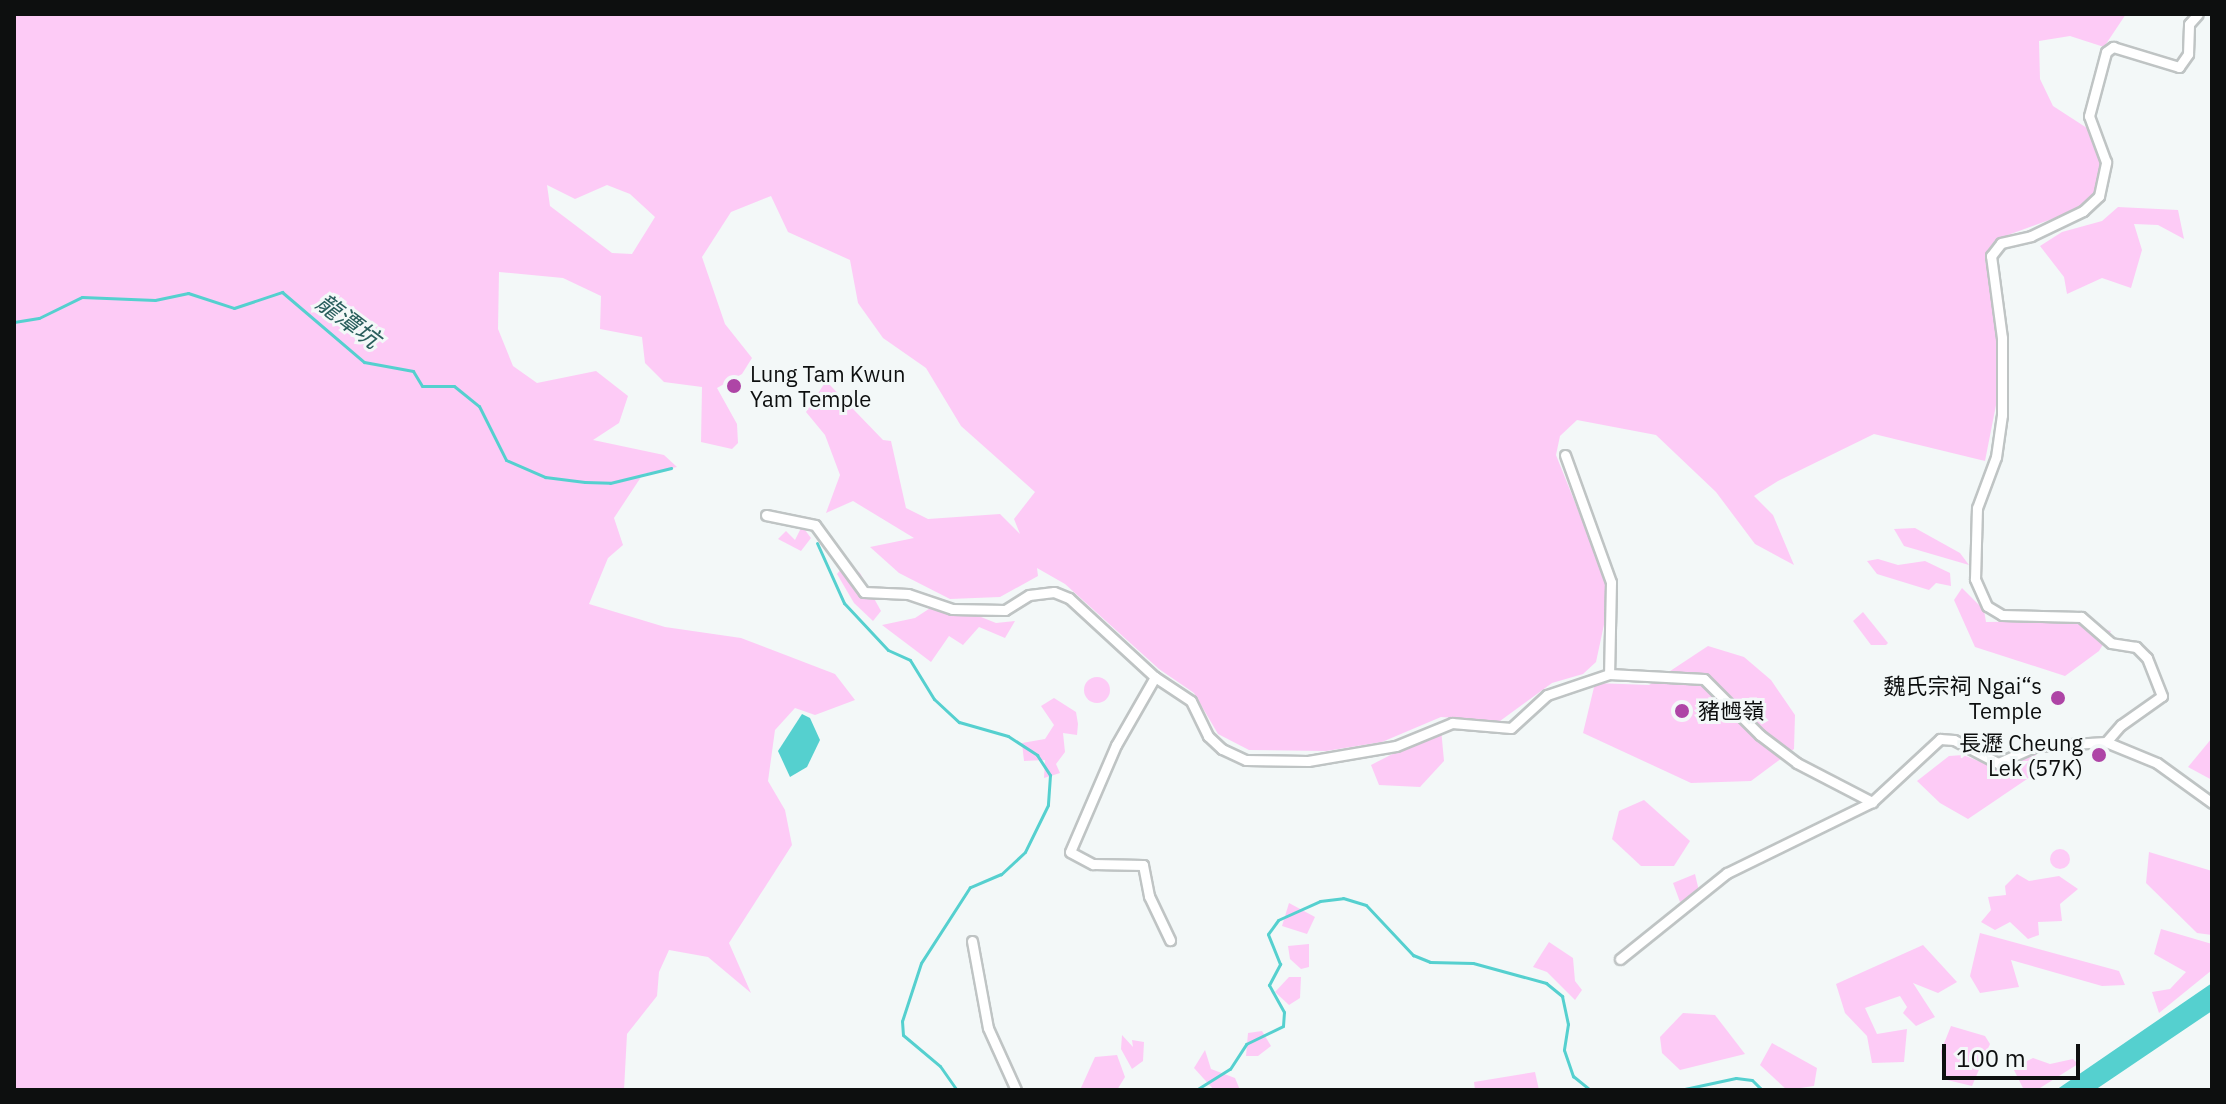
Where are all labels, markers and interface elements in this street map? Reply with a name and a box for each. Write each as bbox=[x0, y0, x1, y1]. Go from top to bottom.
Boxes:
water label: 龍潭坑 bbox=[311, 288, 385, 354]
place label: Lung Tam Kwun Yam Temple bbox=[750, 360, 905, 412]
marker: Lung Tam Kwun Yam Temple bbox=[725, 377, 743, 395]
place label: 魏氏宗祠 Ngai“s Temple bbox=[1884, 672, 2042, 724]
marker: 魏氏宗祠 Ngai“s Temple bbox=[2049, 689, 2067, 707]
place label: 豬乸嶺 bbox=[1698, 698, 1764, 724]
marker: 豬乸嶺 bbox=[1673, 702, 1691, 720]
place label: 長瀝 Cheung Lek (57K) bbox=[1959, 729, 2083, 780]
marker: 長瀝 Cheung Lek (57K) bbox=[2090, 746, 2108, 764]
scale bar bbox=[1946, 1028, 2084, 1078]
text: 100 m bbox=[1956, 1042, 2026, 1074]

